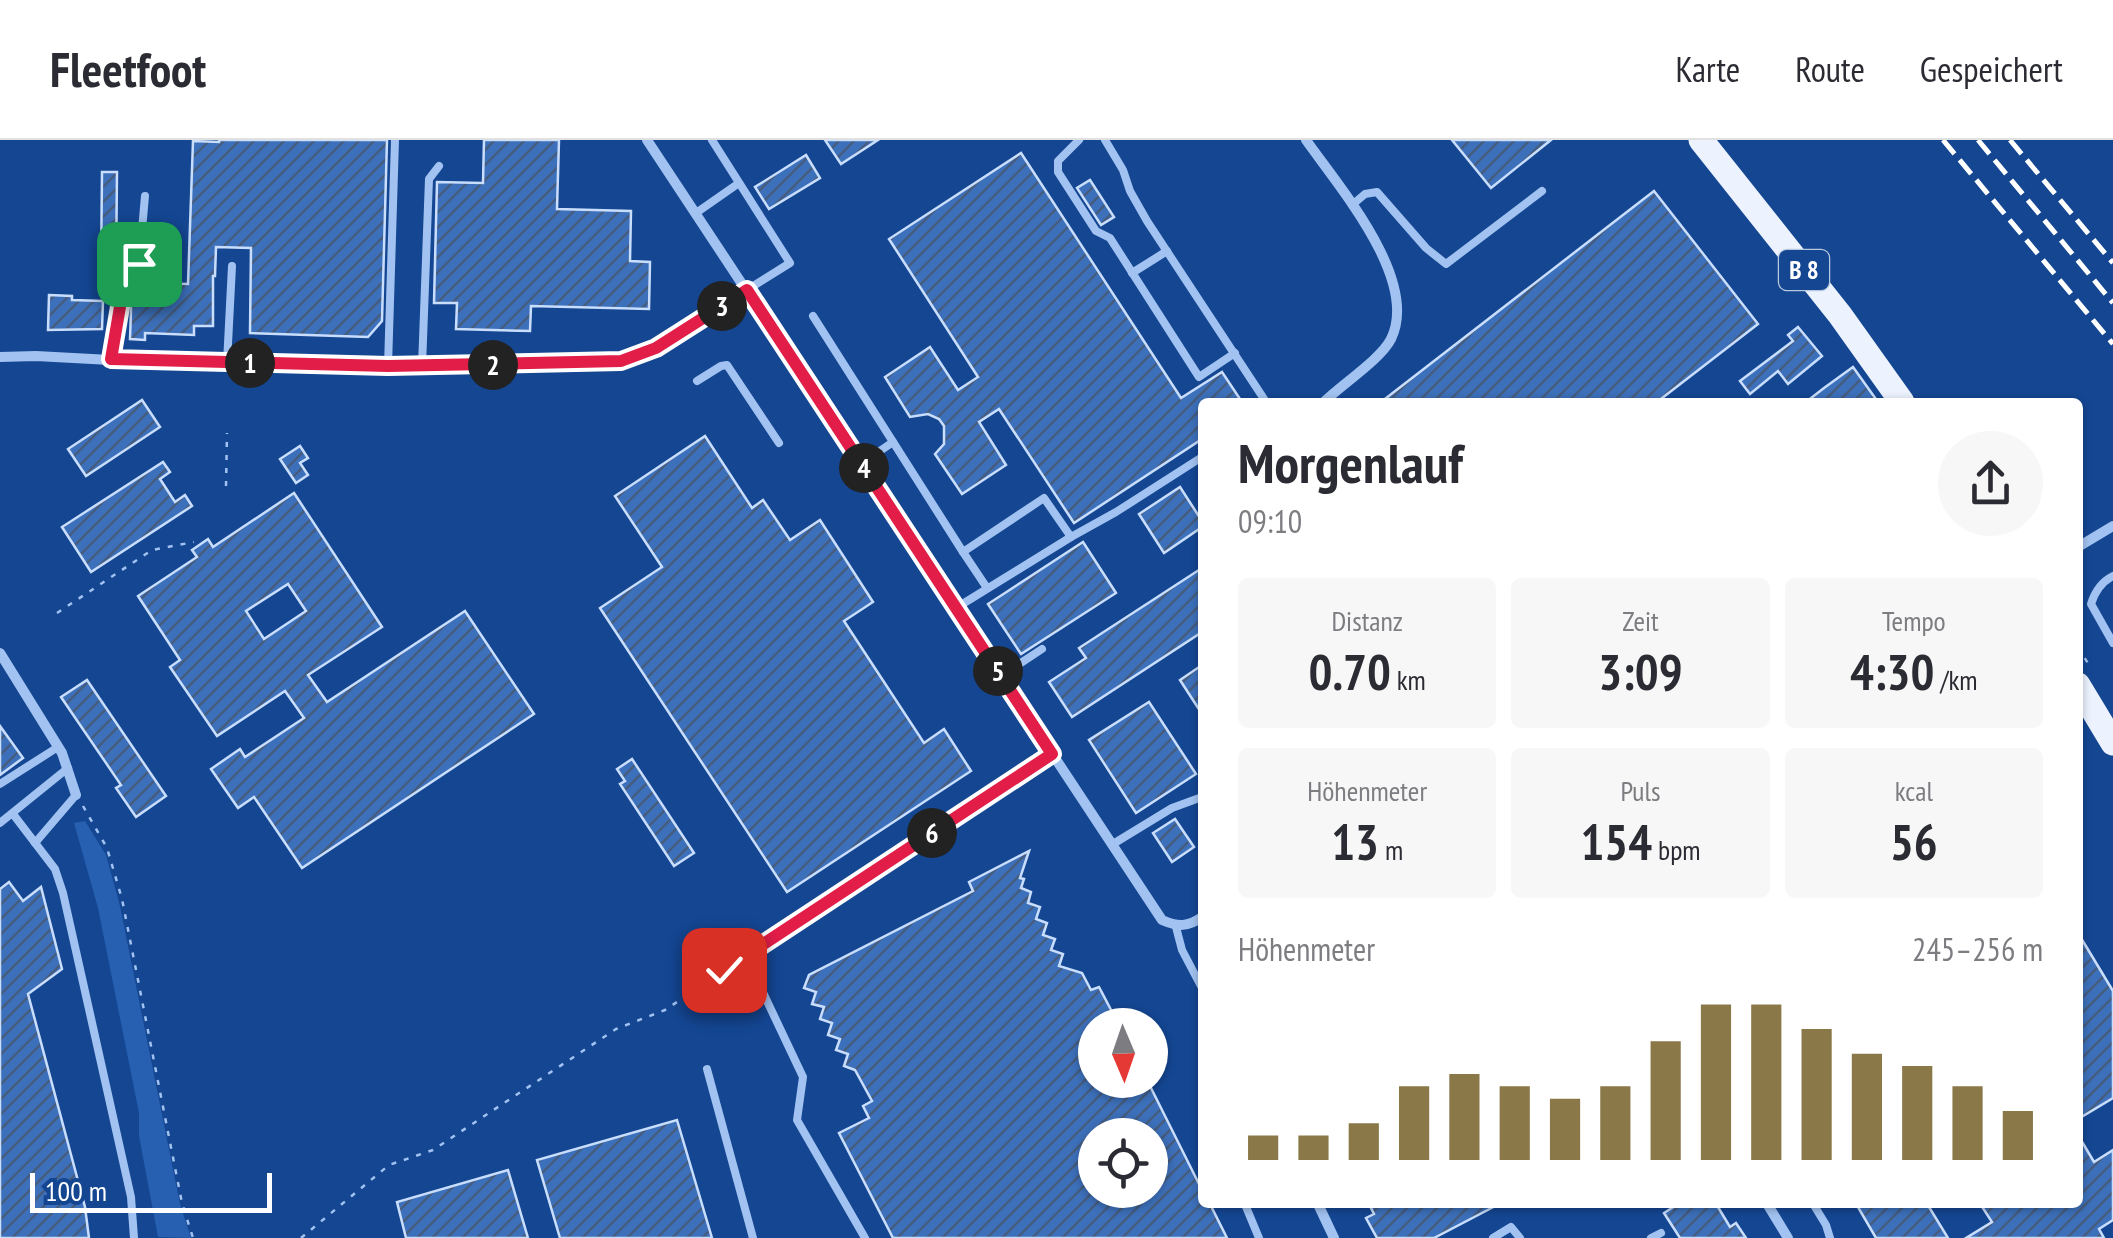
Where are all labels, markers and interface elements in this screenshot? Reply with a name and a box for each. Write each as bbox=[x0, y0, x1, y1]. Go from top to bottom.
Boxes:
text: Fleetfoot bbox=[50, 38, 206, 100]
text: Karte bbox=[1676, 46, 1740, 92]
text: Route bbox=[1795, 46, 1865, 92]
text: Gespeichert bbox=[1920, 46, 2063, 92]
pin bbox=[97, 222, 182, 307]
icon: arrive bbox=[112, 237, 167, 292]
road number: B 8 bbox=[1779, 250, 1829, 290]
pin: 3 bbox=[697, 281, 747, 331]
text: 3 bbox=[715, 287, 729, 324]
pin: 1 bbox=[225, 338, 275, 388]
pin: 2 bbox=[468, 340, 518, 390]
text: 1 bbox=[243, 344, 257, 381]
text: 2 bbox=[486, 346, 500, 383]
text: Morgenlauf bbox=[1238, 427, 1463, 498]
button: share bbox=[1938, 431, 2043, 536]
pin: 4 bbox=[839, 443, 889, 493]
text: 4 bbox=[857, 449, 871, 486]
text: 09:10 bbox=[1238, 500, 1302, 542]
text: Distanz bbox=[1331, 602, 1403, 639]
text: Zeit bbox=[1622, 602, 1659, 639]
text: Tempo bbox=[1882, 602, 1946, 639]
text: 0.70 bbox=[1308, 639, 1391, 704]
text: 3:09 bbox=[1598, 639, 1683, 704]
text: 4:30 bbox=[1850, 639, 1934, 704]
pin: 5 bbox=[973, 646, 1023, 696]
text: 5 bbox=[991, 652, 1005, 689]
text: km bbox=[1391, 661, 1426, 698]
text: /km bbox=[1934, 661, 1978, 698]
text: Höhenmeter bbox=[1307, 772, 1427, 809]
text: Puls bbox=[1620, 772, 1661, 809]
text: kcal bbox=[1895, 772, 1933, 809]
pin: 6 bbox=[907, 808, 957, 858]
text: 13 bbox=[1331, 809, 1379, 874]
text: 154 bbox=[1580, 809, 1652, 874]
text: 56 bbox=[1890, 809, 1938, 874]
text: 6 bbox=[925, 814, 939, 851]
text: m bbox=[1379, 831, 1403, 868]
text: bpm bbox=[1652, 831, 1701, 868]
pin bbox=[682, 928, 767, 1013]
text: Höhenmeter bbox=[1238, 928, 1375, 970]
text: 245–256 m bbox=[1912, 928, 2043, 970]
icon: check bbox=[697, 943, 752, 998]
north arrow bbox=[1078, 1008, 1168, 1098]
map controls bbox=[1078, 1008, 1168, 1208]
button: locate bbox=[1078, 1118, 1168, 1208]
scale bar bbox=[30, 1168, 272, 1212]
text: 100 m bbox=[45, 1172, 107, 1209]

